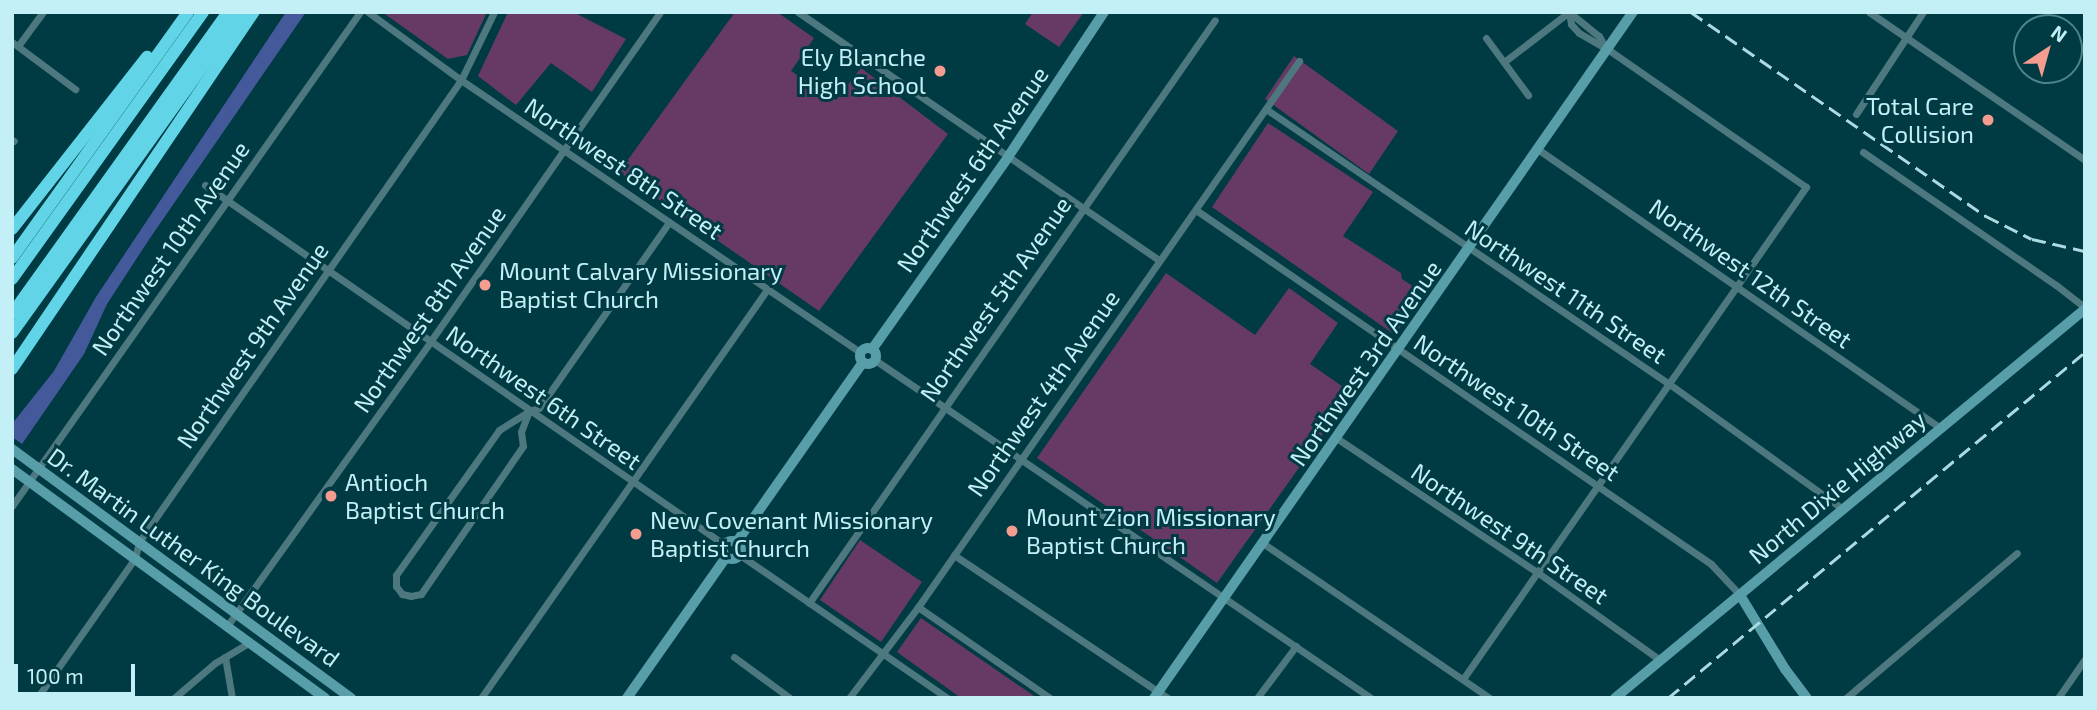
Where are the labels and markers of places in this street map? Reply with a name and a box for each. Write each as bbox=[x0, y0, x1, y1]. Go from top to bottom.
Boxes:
place label: Ely Blanche High School bbox=[798, 43, 926, 99]
marker: Ely Blanche High School bbox=[932, 63, 948, 79]
place label: Total Care Collision bbox=[1865, 92, 1974, 148]
marker: Total Care Collision bbox=[1980, 112, 1996, 128]
place label: Mount Calvary Missionary Baptist Church bbox=[499, 257, 783, 313]
marker: Mount Calvary Missionary Baptist Church bbox=[477, 277, 493, 293]
place label: Antioch Baptist Church bbox=[345, 468, 505, 524]
marker: Antioch Baptist Church bbox=[323, 488, 339, 504]
place label: Mount Zion Missionary Baptist Church bbox=[1026, 503, 1276, 559]
place label: New Covenant Missionary Baptist Church bbox=[650, 506, 934, 562]
marker: Mount Zion Missionary Baptist Church bbox=[1004, 523, 1020, 539]
marker: New Covenant Missionary Baptist Church bbox=[628, 526, 644, 542]

